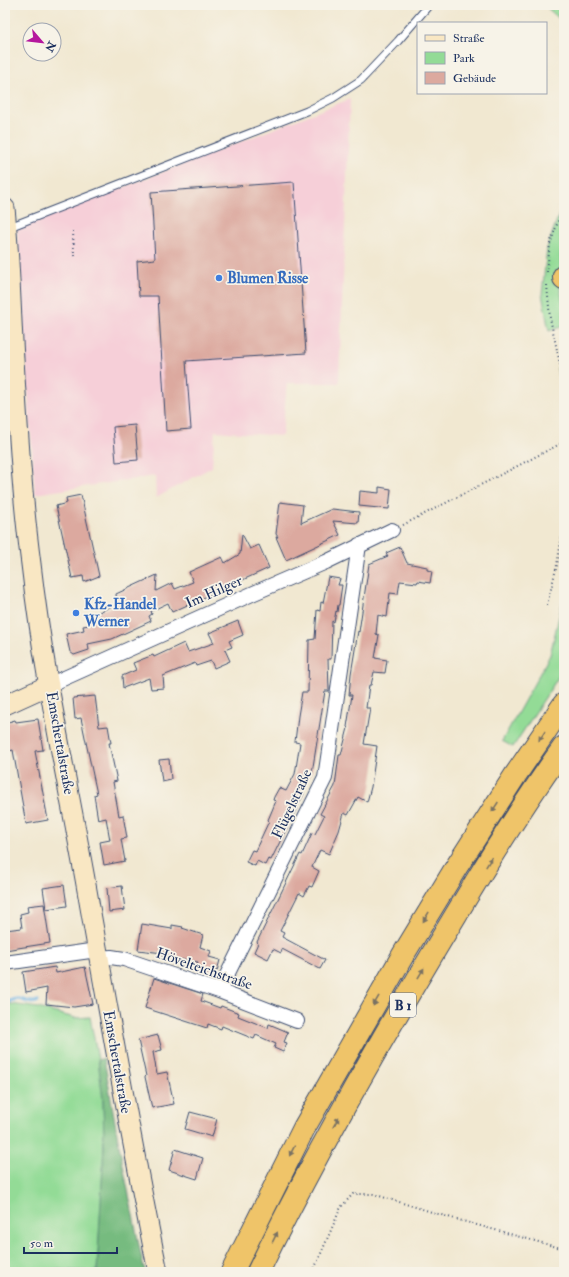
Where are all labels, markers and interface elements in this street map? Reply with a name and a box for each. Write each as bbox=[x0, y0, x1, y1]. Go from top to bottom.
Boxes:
north arrow bbox=[22, 22, 62, 62]
legend bbox=[417, 22, 547, 94]
text: Straße bbox=[453, 31, 484, 46]
text: N bbox=[42, 38, 59, 55]
text: Park bbox=[453, 51, 475, 66]
text: Gebäude bbox=[453, 71, 496, 86]
place label: Blumen Risse bbox=[227, 269, 309, 288]
marker: Blumen Risse bbox=[214, 273, 224, 283]
street label: Im Hilger bbox=[183, 571, 246, 613]
place label: Kfz-Handel Werner bbox=[83, 595, 157, 631]
marker: Kfz-Handel Werner bbox=[71, 608, 81, 618]
street label: Emschertalstraße bbox=[42, 690, 78, 796]
one-way arrow bbox=[538, 731, 546, 742]
street label: Flügelstraße bbox=[268, 766, 316, 842]
one-way arrow bbox=[491, 802, 499, 812]
one-way arrow bbox=[485, 857, 493, 867]
one-way arrow bbox=[423, 911, 430, 923]
street label: Hövelteichstraße bbox=[153, 944, 255, 994]
one-way arrow bbox=[418, 967, 425, 979]
road number: B 1 bbox=[390, 993, 416, 1017]
one-way arrow bbox=[373, 995, 380, 1007]
street label: Emschertalstraße bbox=[99, 1009, 135, 1115]
one-way arrow bbox=[332, 1116, 339, 1128]
one-way arrow bbox=[289, 1146, 296, 1157]
scale bar bbox=[24, 1229, 117, 1255]
one-way arrow bbox=[271, 1231, 278, 1243]
text: 50 m bbox=[30, 1236, 54, 1251]

